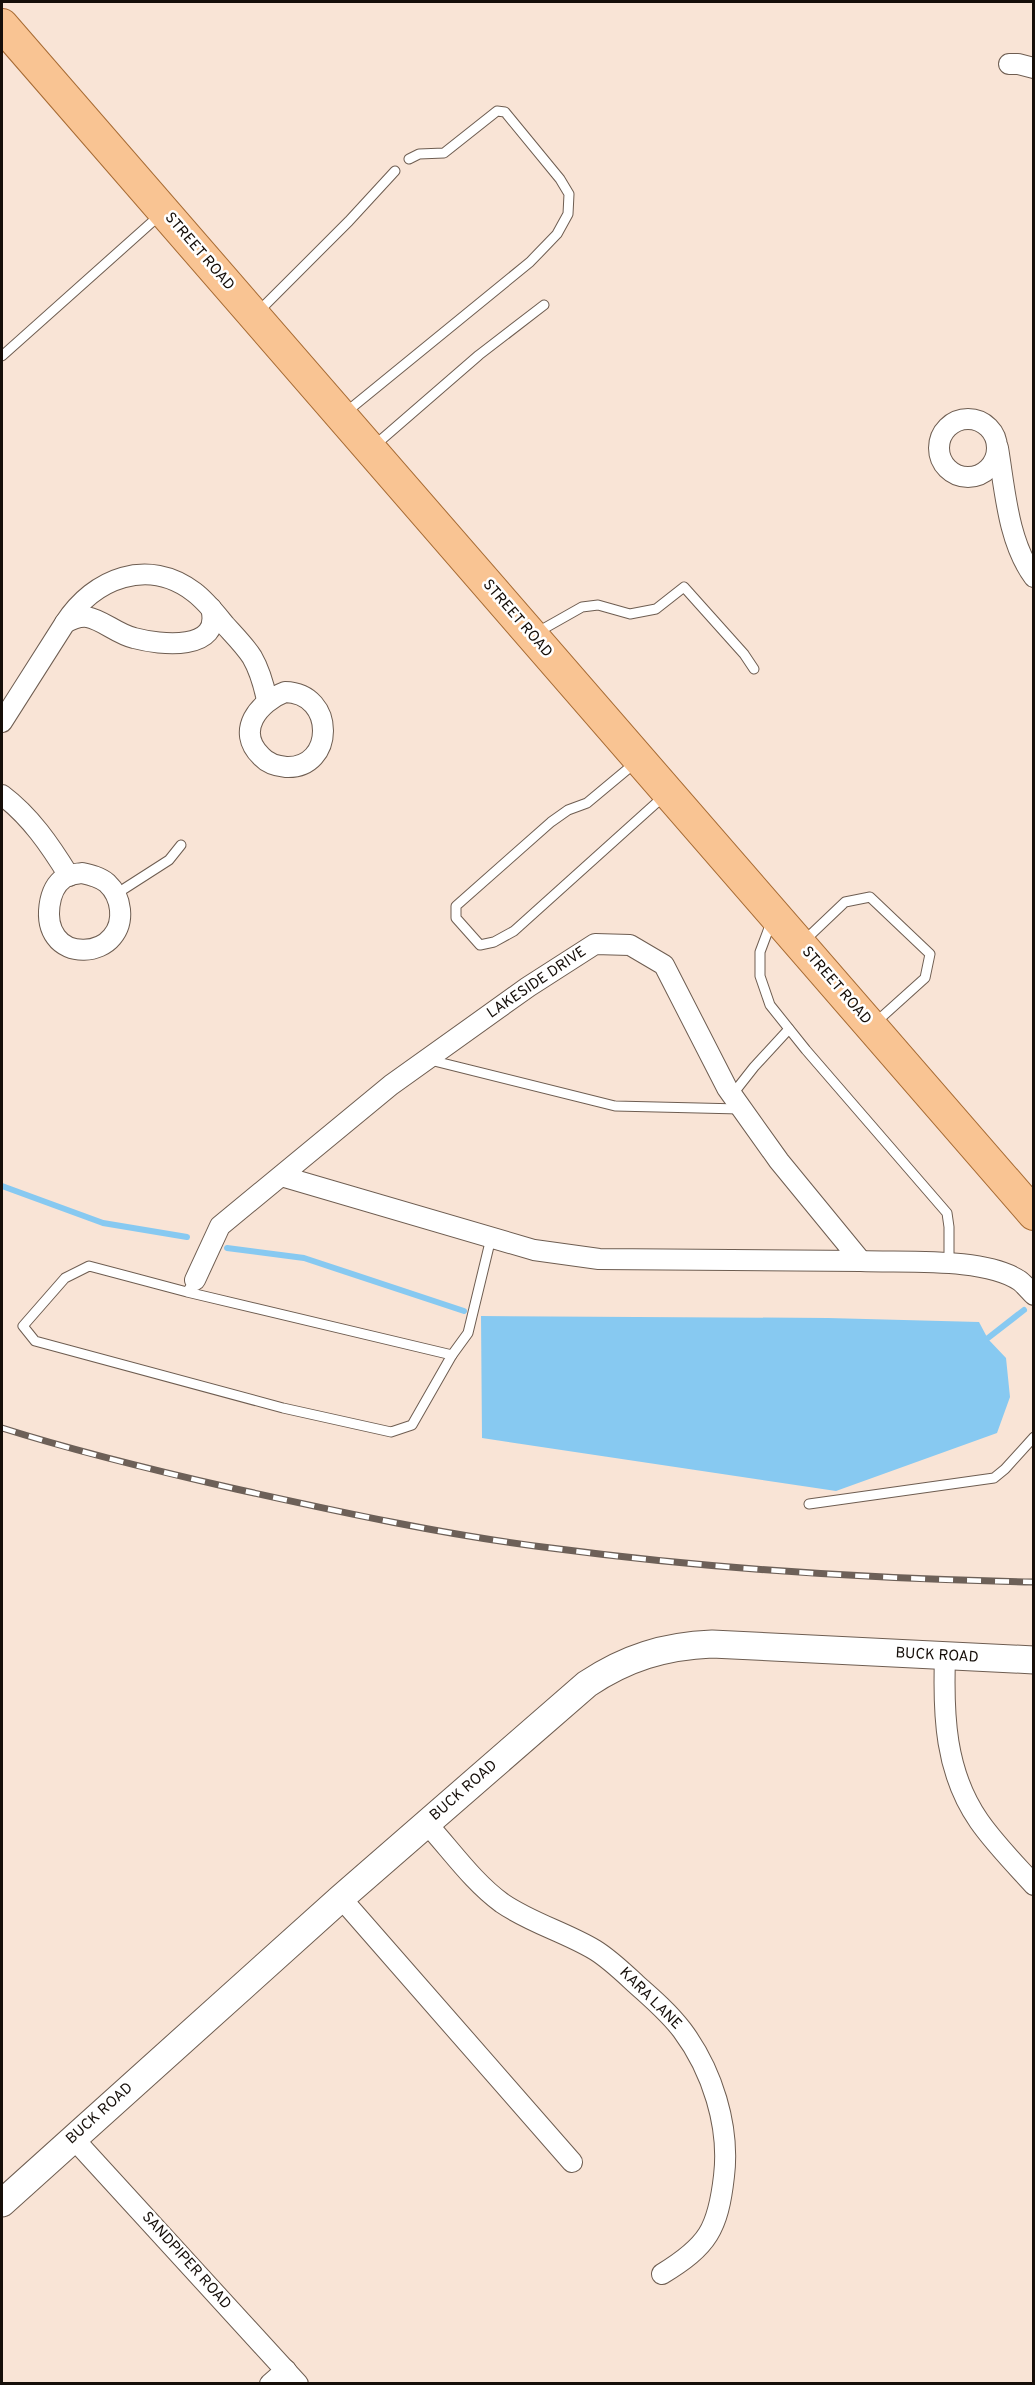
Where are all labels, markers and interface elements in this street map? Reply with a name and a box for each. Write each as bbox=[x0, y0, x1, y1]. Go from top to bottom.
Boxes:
street label: STREET ROAD bbox=[160, 209, 238, 295]
street label: STREET ROAD bbox=[478, 576, 556, 662]
street label: LAKESIDE DRIVE bbox=[484, 943, 590, 1023]
street label: STREET ROAD bbox=[797, 943, 875, 1029]
street label: BUCK ROAD bbox=[895, 1644, 979, 1668]
street label: BUCK ROAD bbox=[426, 1756, 502, 1826]
street label: KARA LANE bbox=[615, 1964, 685, 2034]
street label: BUCK ROAD bbox=[63, 2079, 137, 2149]
street label: SANDPIPER ROAD bbox=[137, 2208, 235, 2314]

